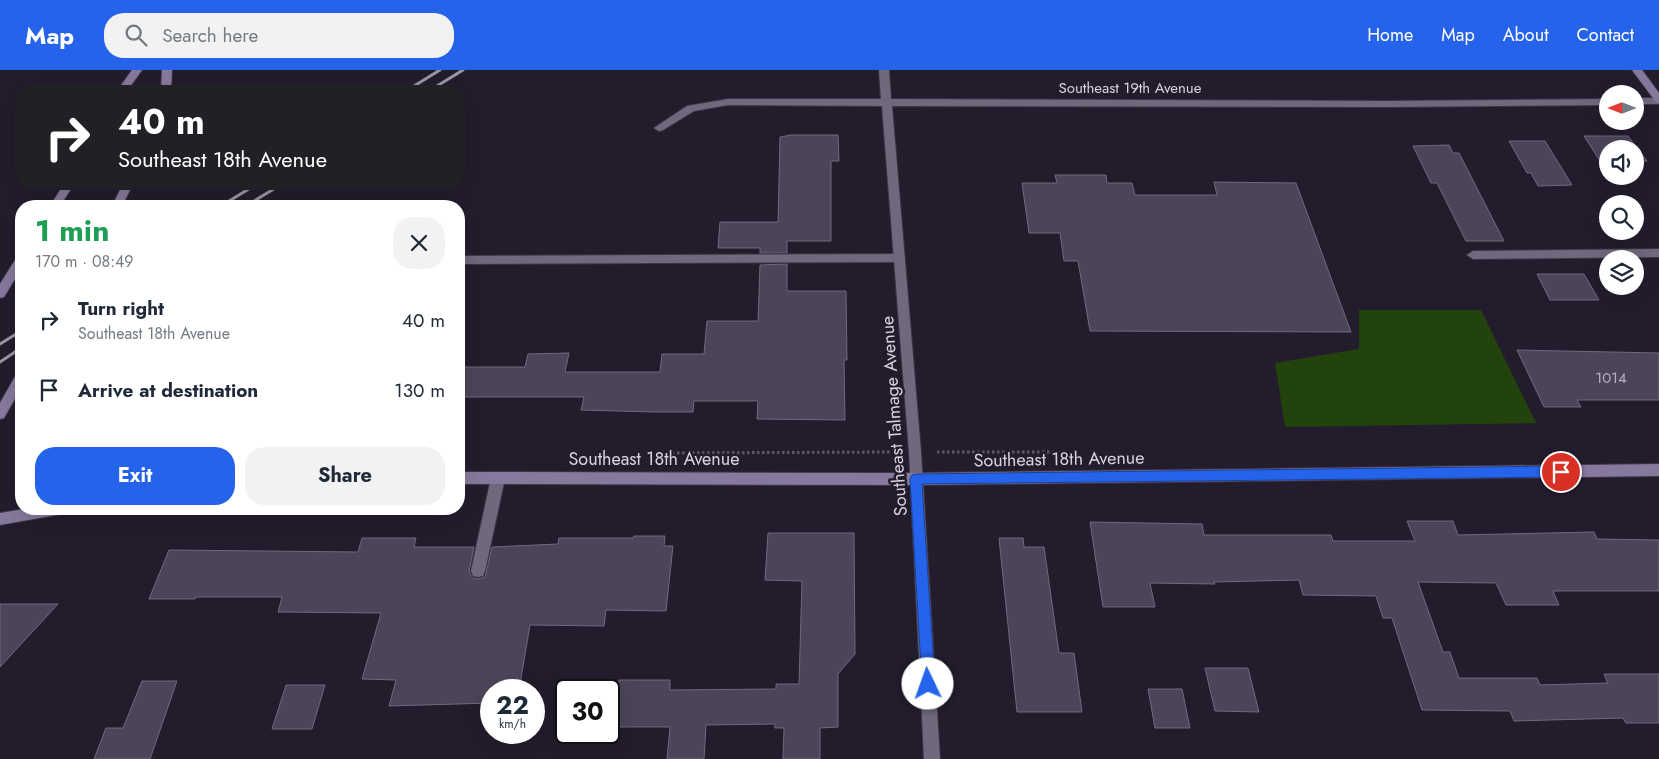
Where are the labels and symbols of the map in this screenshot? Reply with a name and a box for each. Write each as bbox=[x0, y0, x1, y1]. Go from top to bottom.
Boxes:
street label: Southeast 19th Avenue bbox=[1059, 77, 1202, 99]
north arrow bbox=[1599, 85, 1644, 130]
street label: Southeast Talmage Avenue bbox=[874, 315, 914, 517]
house number: 1014 bbox=[1595, 367, 1627, 389]
street label: Southeast 18th Avenue bbox=[973, 445, 1145, 473]
street label: Southeast 18th Avenue bbox=[569, 446, 739, 472]
pin bbox=[1540, 451, 1582, 493]
position arrow bbox=[901, 657, 953, 709]
speed limit sign: 30 bbox=[555, 679, 620, 744]

